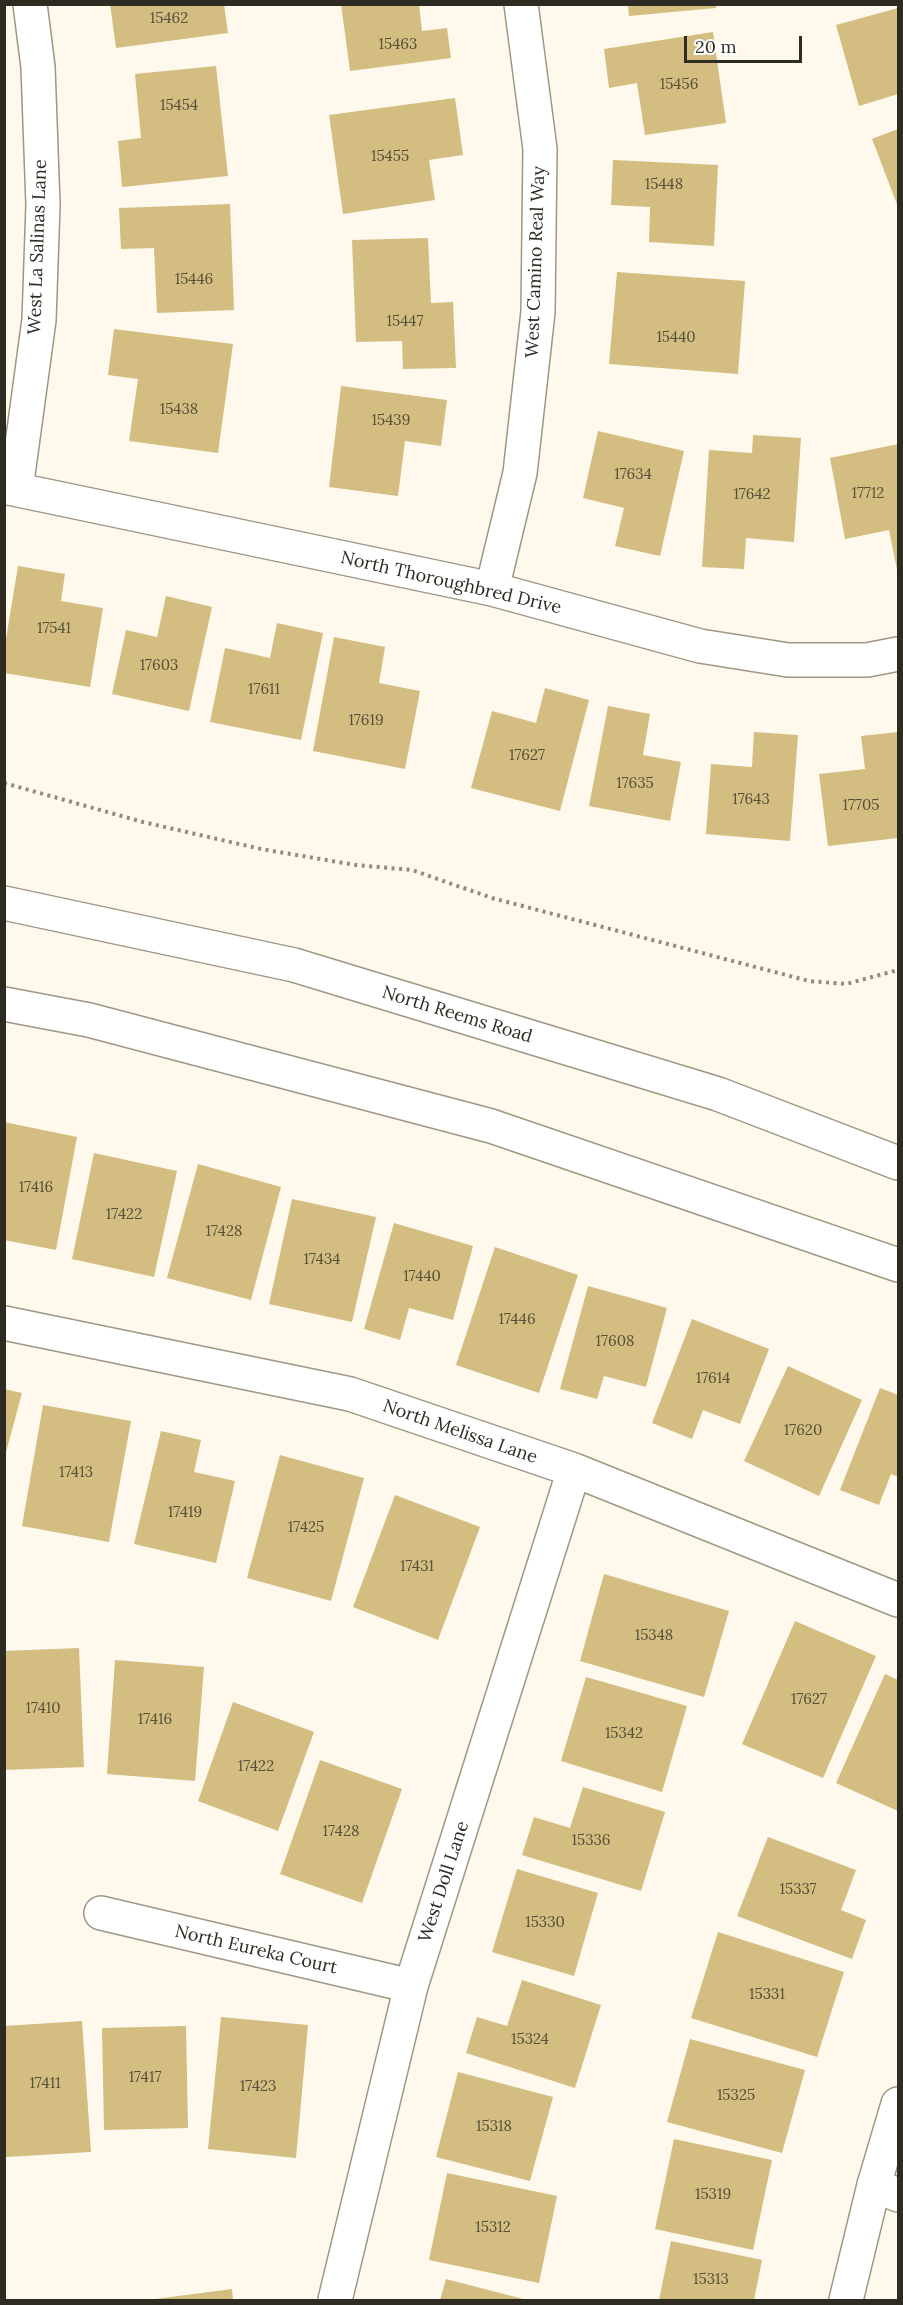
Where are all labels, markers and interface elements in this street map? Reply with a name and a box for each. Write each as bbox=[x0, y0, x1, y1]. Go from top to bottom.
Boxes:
house number: 15462 bbox=[150, 10, 188, 28]
scale bar bbox=[687, 24, 806, 62]
text: 20 m bbox=[695, 35, 737, 58]
house number: 15463 bbox=[379, 36, 417, 54]
house number: 15456 bbox=[660, 76, 698, 94]
house number: 15454 bbox=[160, 97, 198, 115]
house number: 15455 bbox=[371, 148, 409, 166]
street label: West La Salinas Lane bbox=[24, 159, 52, 335]
street label: West Camino Real Way bbox=[522, 166, 550, 358]
house number: 15448 bbox=[645, 176, 683, 194]
house number: 15446 bbox=[175, 271, 213, 289]
house number: 15447 bbox=[387, 313, 423, 331]
house number: 15440 bbox=[656, 329, 696, 347]
house number: 15438 bbox=[160, 401, 198, 419]
house number: 15439 bbox=[372, 412, 410, 430]
house number: 17634 bbox=[614, 466, 652, 484]
house number: 17712 bbox=[852, 485, 884, 503]
house number: 17642 bbox=[733, 486, 771, 504]
street label: North Thoroughbred Drive bbox=[339, 547, 563, 619]
house number: 17541 bbox=[37, 620, 71, 638]
house number: 17603 bbox=[140, 657, 178, 675]
house number: 17611 bbox=[248, 681, 280, 699]
house number: 17619 bbox=[348, 712, 384, 730]
house number: 17627 bbox=[509, 747, 545, 765]
house number: 17635 bbox=[616, 775, 654, 793]
house number: 17643 bbox=[732, 791, 770, 809]
house number: 17705 bbox=[843, 797, 879, 815]
street label: North Reems Road bbox=[379, 982, 535, 1048]
house number: 17416 bbox=[19, 1179, 53, 1197]
house number: 17422 bbox=[106, 1206, 142, 1224]
house number: 17428 bbox=[206, 1223, 242, 1241]
house number: 17434 bbox=[304, 1251, 340, 1269]
house number: 17440 bbox=[403, 1268, 441, 1286]
house number: 17446 bbox=[498, 1311, 536, 1329]
house number: 17608 bbox=[596, 1333, 634, 1351]
house number: 17614 bbox=[696, 1370, 730, 1388]
street label: North Melissa Lane bbox=[380, 1395, 540, 1469]
house number: 17620 bbox=[784, 1422, 822, 1440]
house number: 17413 bbox=[59, 1464, 93, 1482]
house number: 17419 bbox=[168, 1504, 202, 1522]
house number: 17425 bbox=[288, 1519, 324, 1537]
house number: 17431 bbox=[400, 1558, 434, 1576]
house number: 15348 bbox=[635, 1627, 673, 1645]
house number: 17627 bbox=[791, 1691, 827, 1709]
house number: 17410 bbox=[25, 1700, 61, 1718]
house number: 17416 bbox=[138, 1711, 172, 1729]
house number: 15342 bbox=[605, 1725, 643, 1743]
house number: 17422 bbox=[238, 1758, 274, 1776]
street label: West Doll Lane bbox=[414, 1819, 474, 1945]
house number: 17428 bbox=[323, 1823, 359, 1841]
house number: 15336 bbox=[571, 1832, 611, 1850]
house number: 15337 bbox=[780, 1881, 816, 1899]
house number: 15330 bbox=[525, 1914, 565, 1932]
street label: North Eureka Court bbox=[173, 1921, 339, 1979]
house number: 15331 bbox=[749, 1986, 785, 2004]
house number: 15324 bbox=[511, 2031, 549, 2049]
house number: 17417 bbox=[129, 2069, 161, 2087]
house number: 17411 bbox=[29, 2075, 61, 2093]
house number: 17423 bbox=[240, 2078, 276, 2096]
house number: 15325 bbox=[717, 2087, 755, 2105]
house number: 15318 bbox=[476, 2118, 512, 2136]
house number: 15319 bbox=[695, 2186, 731, 2204]
house number: 15312 bbox=[475, 2219, 511, 2237]
house number: 15313 bbox=[693, 2271, 729, 2289]

